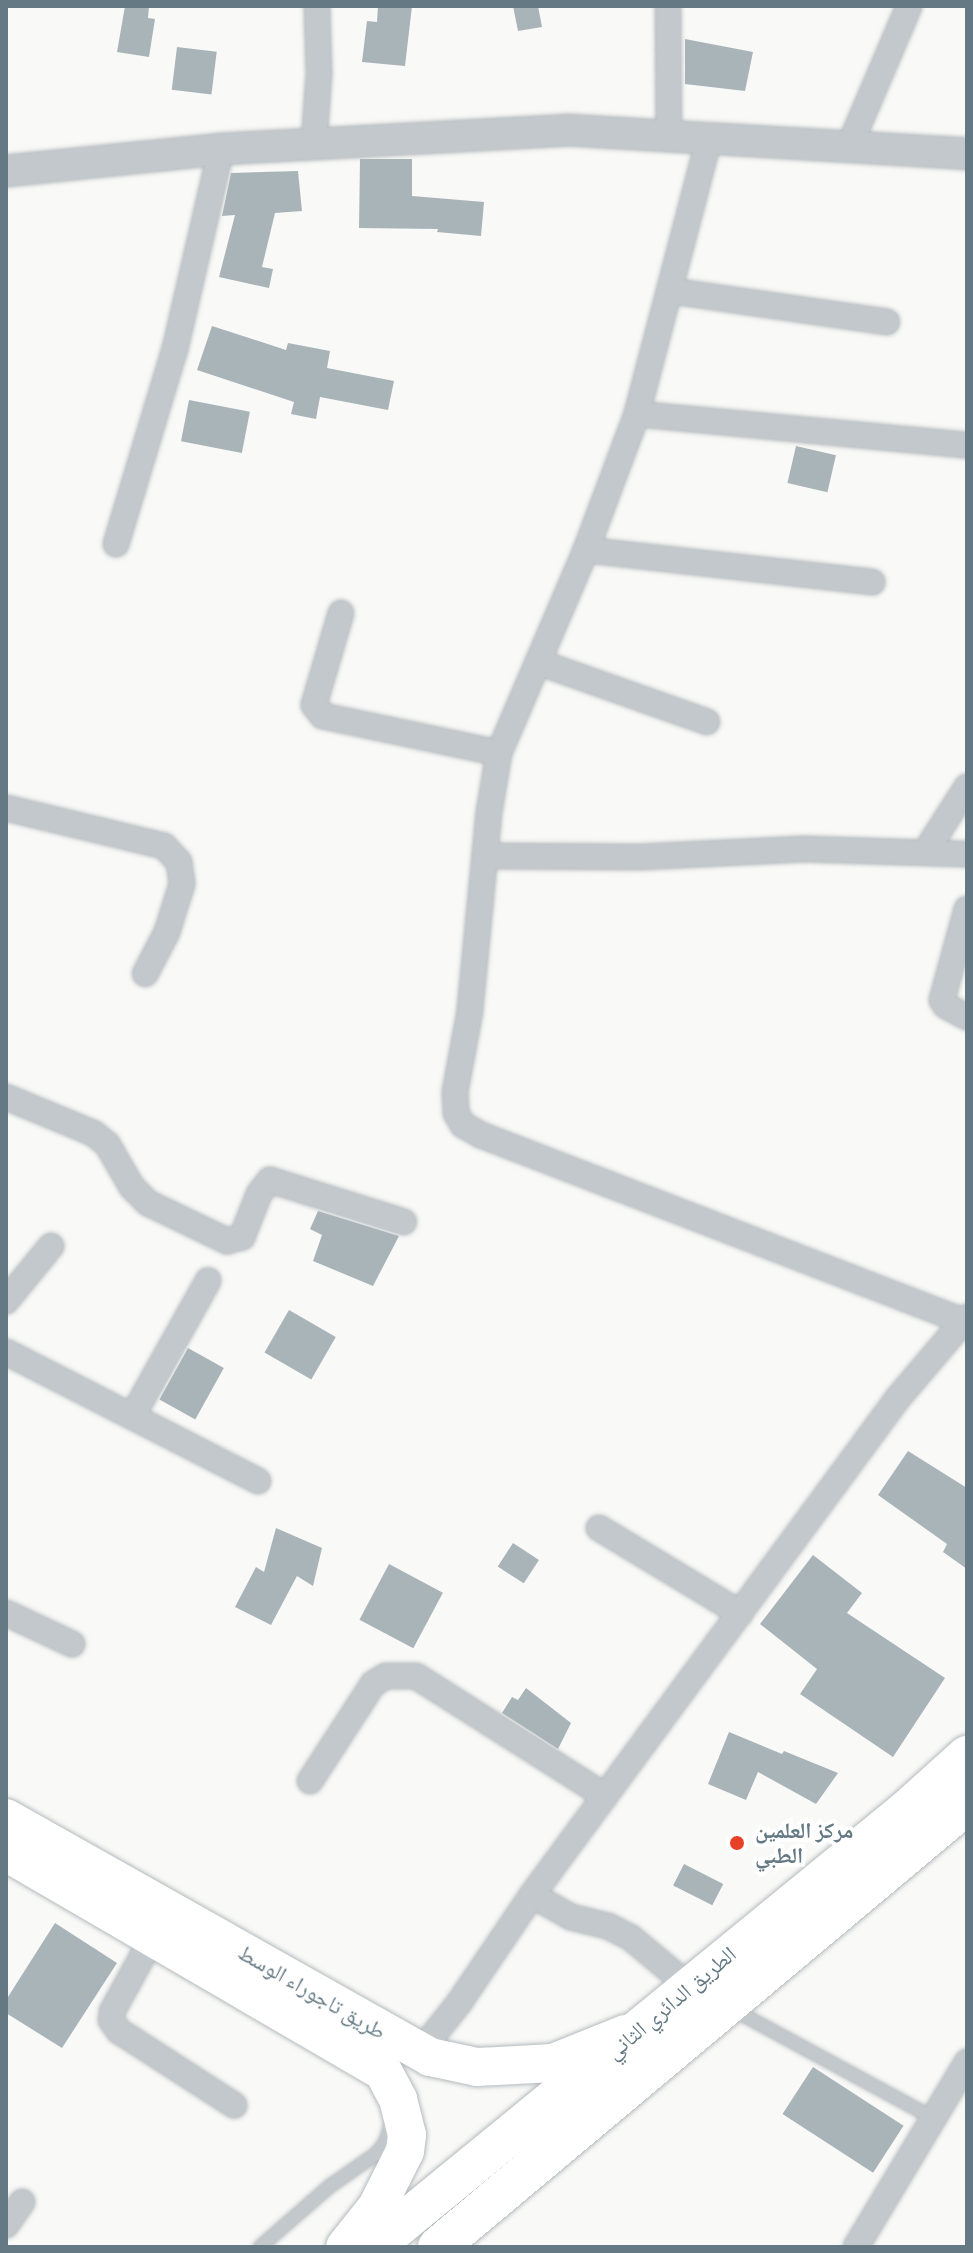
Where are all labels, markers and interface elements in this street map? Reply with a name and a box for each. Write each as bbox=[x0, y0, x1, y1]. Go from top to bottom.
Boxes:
place label: مركز العلمين الطبي bbox=[755, 1817, 853, 1868]
marker: مركز العلمين الطبي bbox=[726, 1832, 748, 1854]
street label: طريق تاجوراء الوسط bbox=[233, 1939, 391, 2045]
street label: الطريق الدائري الثاني bbox=[601, 1941, 741, 2065]

